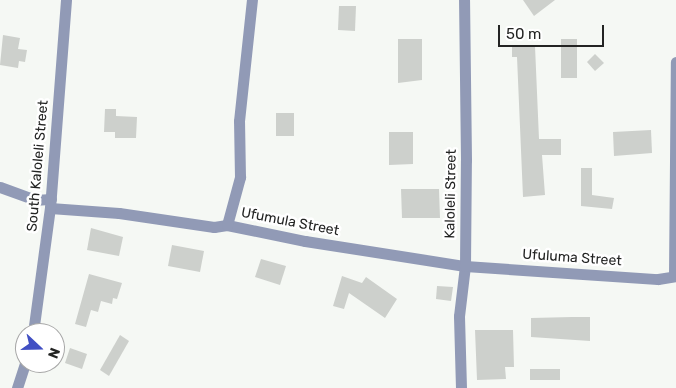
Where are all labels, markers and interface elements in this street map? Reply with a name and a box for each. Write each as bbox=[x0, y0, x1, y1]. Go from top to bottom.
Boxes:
scale bar bbox=[501, 15, 607, 47]
text: 50 m bbox=[506, 25, 541, 43]
street label: South Kaloleli Street bbox=[24, 100, 52, 232]
street label: Kaloleli Street bbox=[442, 149, 460, 239]
street label: Ufumula Street bbox=[240, 204, 340, 240]
street label: Ufuluma Street bbox=[522, 246, 622, 270]
north arrow bbox=[15, 323, 65, 373]
text: N bbox=[44, 345, 63, 361]

